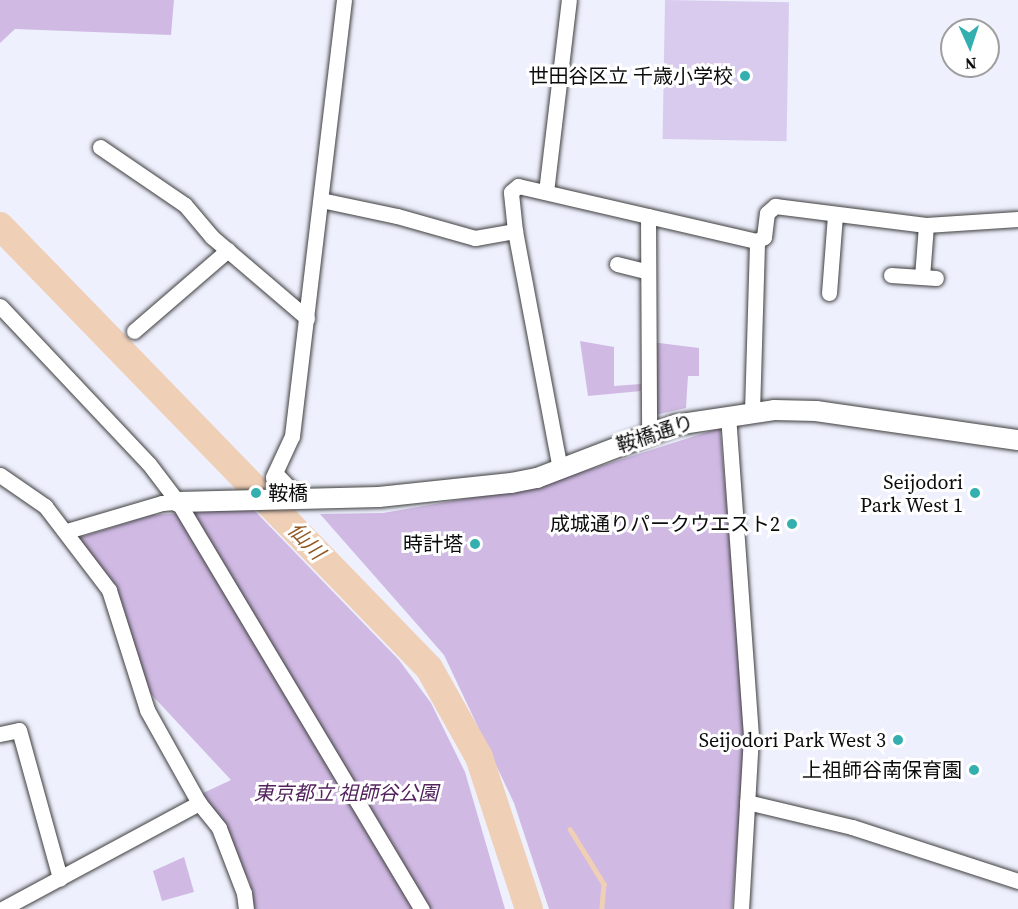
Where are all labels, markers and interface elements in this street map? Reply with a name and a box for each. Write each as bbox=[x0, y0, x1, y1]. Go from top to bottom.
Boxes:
north arrow bbox=[940, 18, 1000, 78]
text: N bbox=[964, 53, 977, 75]
place label: 世田谷区立 千歳小学校 bbox=[528, 64, 733, 88]
marker: 世田谷区立 千歳小学校 bbox=[738, 69, 752, 83]
street label: 鞍橋通り bbox=[613, 410, 697, 458]
place label: Seijodori Park West 1 bbox=[859, 470, 963, 517]
place label: 鞍橋 bbox=[268, 481, 308, 505]
marker: 鞍橋 bbox=[249, 486, 263, 500]
marker: Seijodori Park West 1 bbox=[968, 486, 982, 500]
place label: 成城通りパークウエスト2 bbox=[550, 512, 780, 536]
water label: 仙川 bbox=[282, 517, 330, 565]
marker: 成城通りパークウエスト2 bbox=[785, 517, 799, 531]
place label: 時計塔 bbox=[403, 532, 463, 556]
marker: 時計塔 bbox=[468, 537, 482, 551]
place label: Seijodori Park West 3 bbox=[698, 728, 886, 752]
marker: Seijodori Park West 3 bbox=[891, 733, 905, 747]
place label: 上祖師谷南保育園 bbox=[802, 758, 962, 782]
marker: 上祖師谷南保育園 bbox=[967, 763, 981, 777]
park label: 東京都立 祖師谷公園 bbox=[254, 781, 438, 805]

